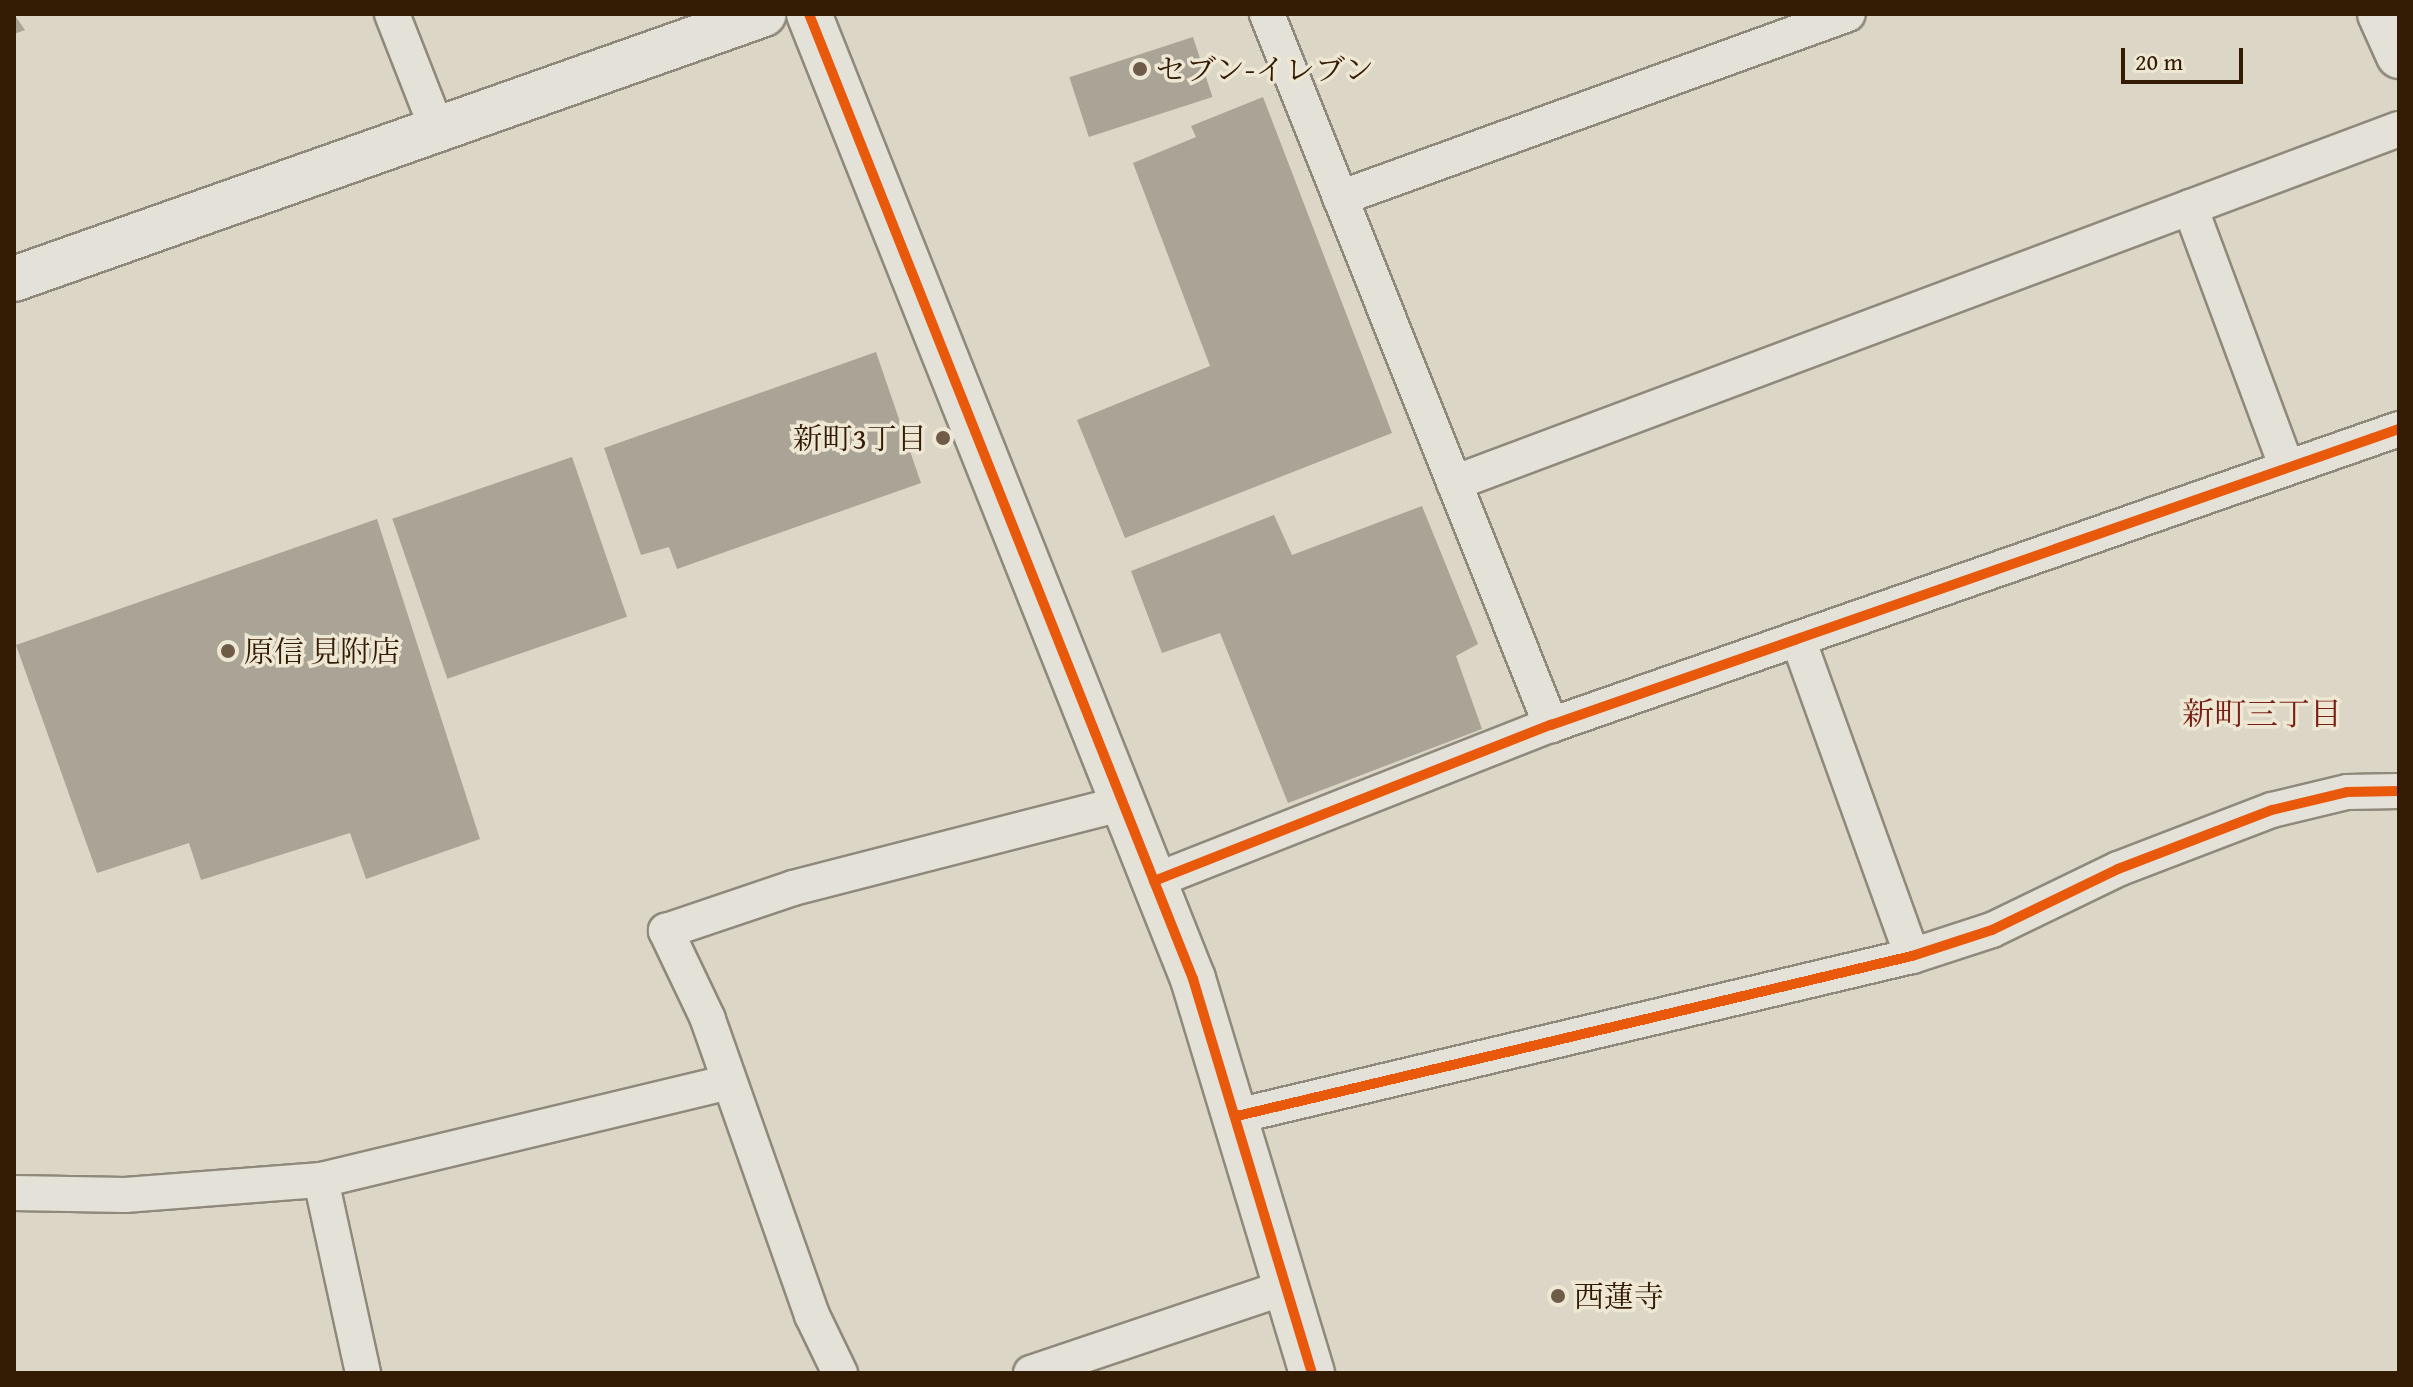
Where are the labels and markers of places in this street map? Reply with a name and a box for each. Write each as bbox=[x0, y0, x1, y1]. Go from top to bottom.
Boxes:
place label: セブン-イレブン bbox=[1156, 51, 1376, 87]
marker: セブン-イレブン bbox=[1131, 60, 1149, 78]
place label: 新町3丁目 bbox=[793, 420, 927, 456]
marker: 新町3丁目 bbox=[934, 429, 952, 447]
place label: 原信 見附店 bbox=[244, 633, 401, 669]
marker: 原信 見附店 bbox=[219, 642, 237, 660]
place label: 西蓮寺 bbox=[1574, 1278, 1664, 1314]
marker: 西蓮寺 bbox=[1549, 1287, 1567, 1305]

